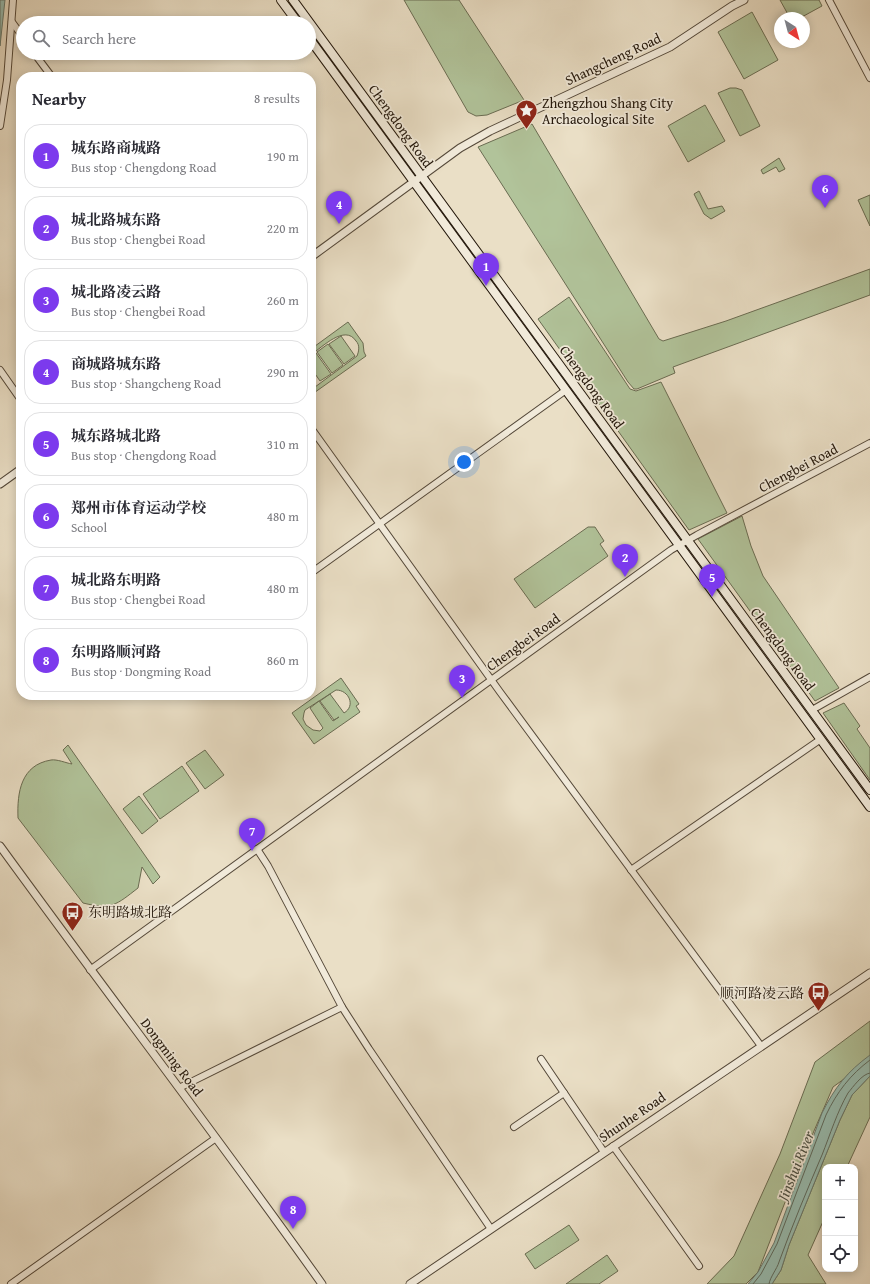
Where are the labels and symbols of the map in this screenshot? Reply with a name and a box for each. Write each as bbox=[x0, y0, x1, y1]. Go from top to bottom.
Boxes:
north arrow bbox=[774, 12, 810, 48]
street label: Shangcheng Road bbox=[562, 28, 665, 90]
street label: Chengdong Road bbox=[364, 80, 438, 172]
place label: Zhengzhou Shang City Archaeological Site bbox=[542, 93, 673, 129]
place icon: Zhengzhou Shang City Archaeological Site bbox=[514, 98, 540, 131]
pin: 6 bbox=[812, 175, 838, 208]
pin: 4 bbox=[326, 191, 352, 224]
pin: 1 bbox=[473, 253, 499, 286]
street label: Chengdong Road bbox=[555, 341, 629, 433]
street label: Chengbei Road bbox=[755, 439, 842, 497]
your location bbox=[454, 452, 474, 472]
pin: 2 bbox=[612, 544, 638, 577]
pin: 5 bbox=[699, 564, 725, 597]
street label: Chengdong Road bbox=[746, 603, 820, 695]
street label: Chengbei Road bbox=[482, 608, 564, 676]
pin: 3 bbox=[449, 665, 475, 698]
pin: 7 bbox=[239, 818, 265, 851]
bus stop icon: 东明路城北路 bbox=[59, 899, 85, 932]
place label: 东明路城北路 bbox=[88, 902, 172, 922]
bus stop icon: 顺河路凌云路 bbox=[806, 980, 832, 1013]
place label: 顺河路凌云路 bbox=[720, 983, 804, 1003]
street label: Dongming Road bbox=[136, 1014, 208, 1101]
street label: Shunhe Road bbox=[595, 1087, 670, 1147]
water label: Jinshui River bbox=[771, 1127, 819, 1207]
pin: 8 bbox=[280, 1196, 306, 1229]

